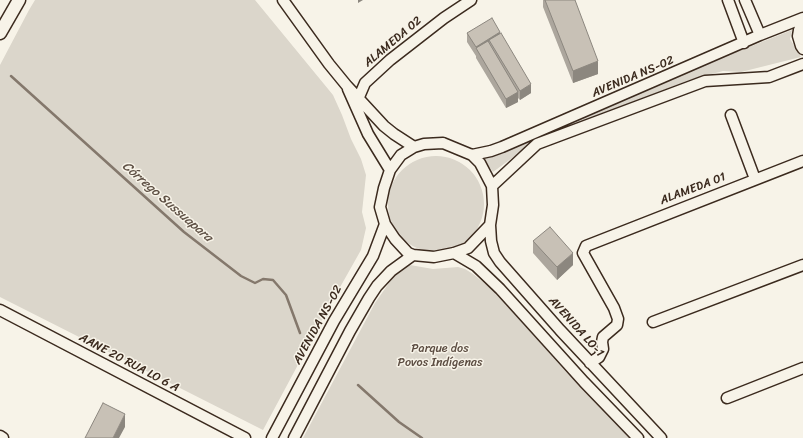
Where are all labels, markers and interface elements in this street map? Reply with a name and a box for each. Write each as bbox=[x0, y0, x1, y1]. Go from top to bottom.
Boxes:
street label: ALAMEDA 02 bbox=[361, 14, 425, 70]
street label: AVENIDA NS-02 bbox=[590, 53, 676, 101]
water label: Córrego Sussuapara bbox=[119, 159, 215, 245]
street label: ALAMEDA 01 bbox=[658, 170, 728, 208]
street label: AVENIDA NS-02 bbox=[290, 283, 346, 367]
street label: AVENIDA LO-1 bbox=[545, 294, 607, 360]
street label: AANE 20 RUA LO 6 A bbox=[77, 331, 181, 395]
park label: Parque dos Povos Indígenas bbox=[398, 342, 482, 370]

